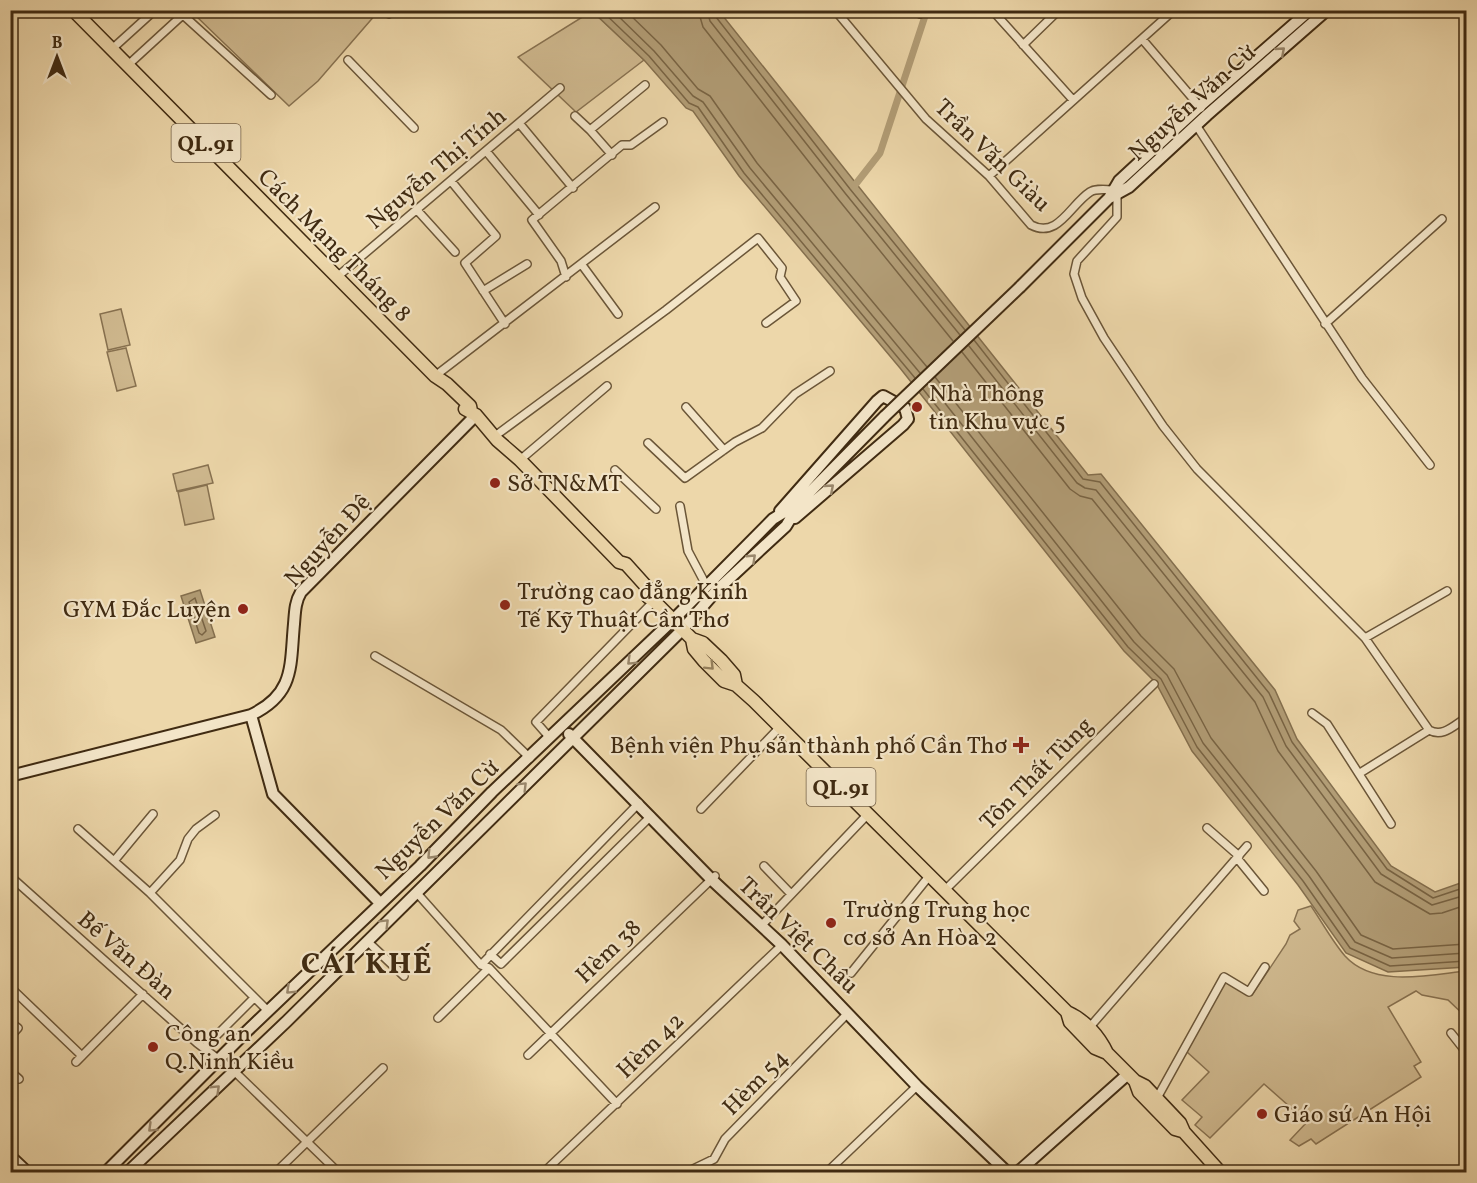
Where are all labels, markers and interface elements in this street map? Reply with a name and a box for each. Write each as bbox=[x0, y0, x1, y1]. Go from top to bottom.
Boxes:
north arrow bbox=[27, 27, 87, 87]
text: B bbox=[52, 33, 63, 55]
street label: Nguyễn Văn Cừ bbox=[1122, 37, 1265, 170]
one-way arrow bbox=[1274, 47, 1284, 58]
street label: Trần Văn Giàu bbox=[926, 92, 1057, 221]
street label: Nguyễn Thị Tính bbox=[360, 101, 515, 238]
road number: QL.91 bbox=[172, 124, 240, 162]
street label: Cách Mạng Tháng 8 bbox=[249, 162, 418, 331]
place label: Nhà Thông tin Khu vực 5 bbox=[929, 378, 1066, 440]
marker: Nhà Thông tin Khu vực 5 bbox=[910, 400, 924, 414]
place label: Sở TN&MT bbox=[507, 468, 622, 502]
marker: Sở TN&MT bbox=[488, 476, 502, 490]
one-way arrow bbox=[823, 484, 834, 495]
street label: Nguyễn Đệ bbox=[277, 487, 380, 595]
one-way arrow bbox=[744, 554, 755, 565]
place label: Trường cao đẳng Kinh Tế Kỹ Thuật Cần Thơ bbox=[517, 576, 748, 638]
place label: GYM Đắc Luyện bbox=[63, 594, 231, 628]
marker: Trường cao đẳng Kinh Tế Kỹ Thuật Cần Thơ bbox=[498, 598, 512, 612]
marker: GYM Đắc Luyện bbox=[236, 602, 250, 616]
one-way arrow bbox=[627, 654, 638, 665]
one-way arrow bbox=[702, 659, 713, 670]
street label: Tôn Thất Tùng bbox=[973, 710, 1102, 839]
place label: Bệnh viện Phụ sản thành phố Cần Thơ bbox=[610, 730, 1008, 764]
marker: Bệnh viện Phụ sản thành phố Cần Thơ bbox=[1012, 736, 1030, 754]
street label: Nguyễn Văn Cừ bbox=[369, 752, 508, 889]
road number: QL.91 bbox=[806, 768, 876, 806]
one-way arrow bbox=[516, 782, 527, 793]
one-way arrow bbox=[427, 847, 438, 858]
street label: Trần Việt Châu bbox=[730, 870, 866, 1003]
place label: Trường Trung học cơ sở An Hòa 2 bbox=[843, 894, 1030, 956]
street label: Bế Văn Đàn bbox=[69, 904, 182, 1009]
street label: Hèm 38 bbox=[569, 912, 650, 992]
marker: Trường Trung học cơ sở An Hòa 2 bbox=[824, 916, 838, 930]
one-way arrow bbox=[378, 920, 389, 930]
district label: CÁI KHẾ bbox=[301, 943, 433, 986]
one-way arrow bbox=[287, 983, 297, 994]
street label: Hèm 42 bbox=[610, 1005, 693, 1087]
place label: Công an Q.Ninh Kiều bbox=[165, 1018, 295, 1080]
marker: Công an Q.Ninh Kiều bbox=[146, 1040, 160, 1054]
street label: Hèm 54 bbox=[716, 1043, 797, 1124]
one-way arrow bbox=[208, 1085, 219, 1096]
place label: Giáo sứ An Hội bbox=[1274, 1099, 1431, 1133]
marker: Giáo sứ An Hội bbox=[1255, 1107, 1269, 1121]
one-way arrow bbox=[149, 1120, 160, 1131]

